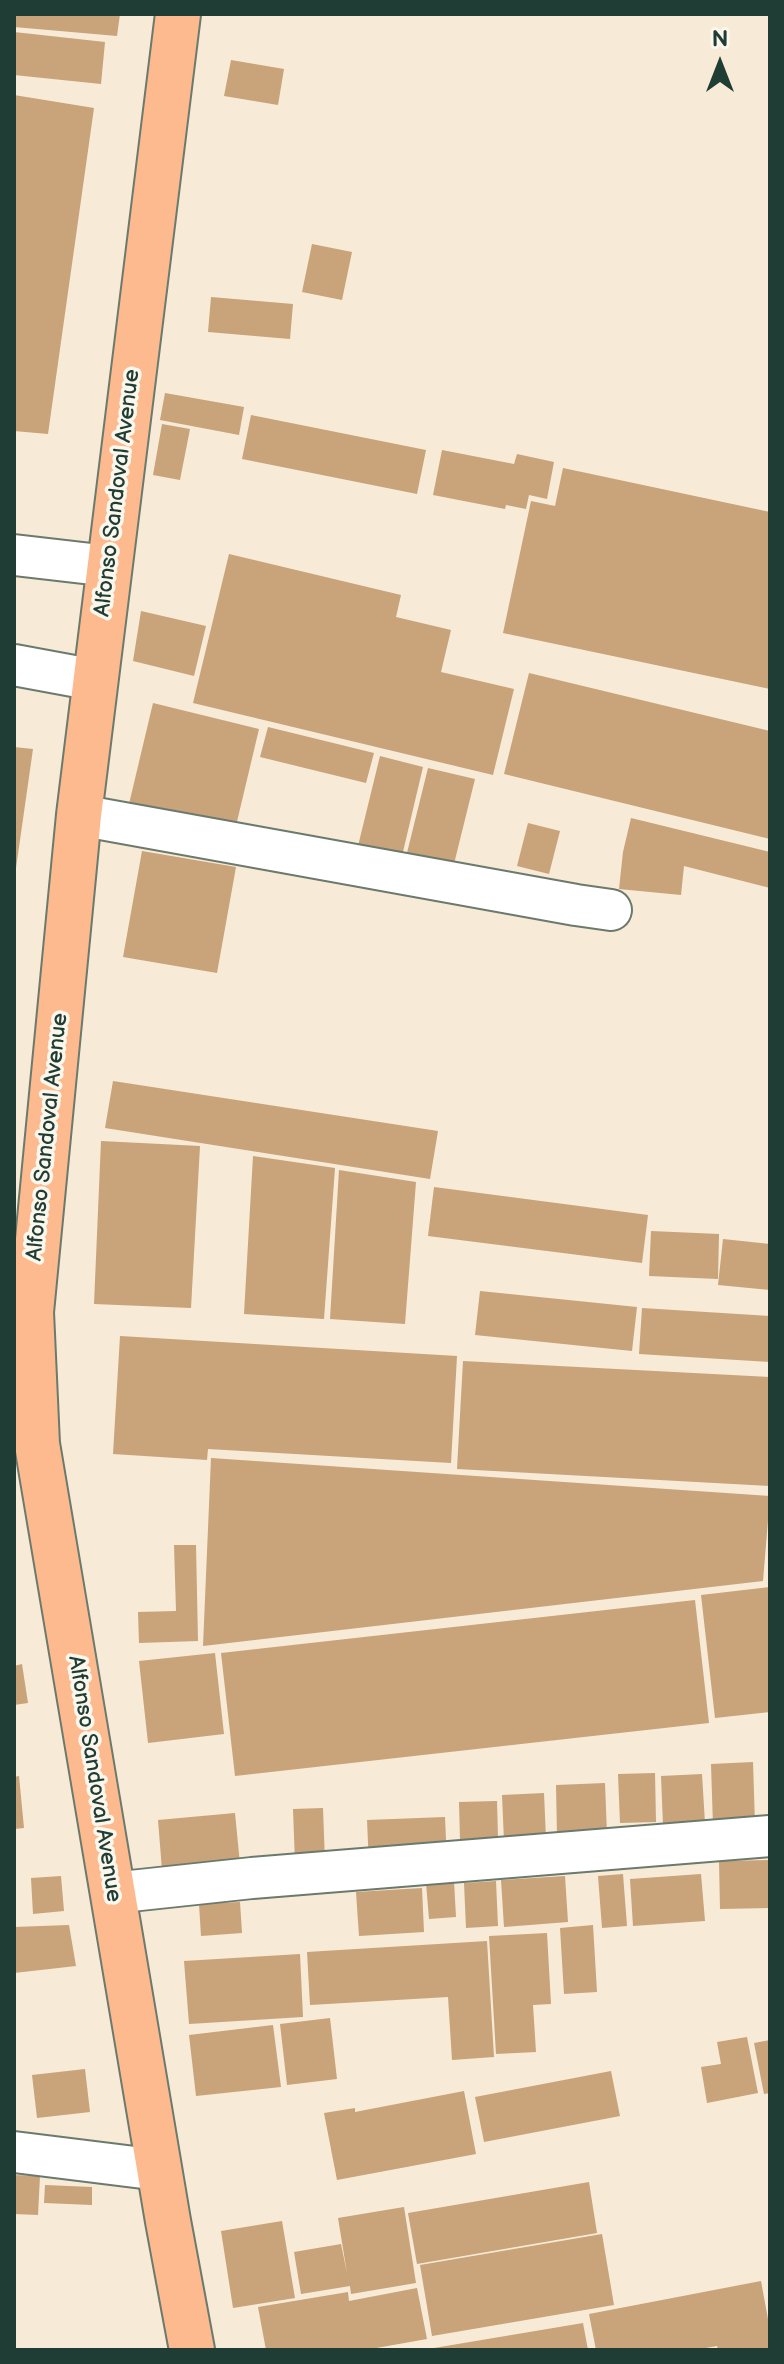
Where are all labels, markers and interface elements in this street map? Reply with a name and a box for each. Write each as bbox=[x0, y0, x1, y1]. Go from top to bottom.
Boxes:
north arrow bbox=[680, 24, 760, 104]
text: N bbox=[712, 26, 728, 53]
street label: Alfonso Sandoval Avenue bbox=[90, 368, 146, 618]
street label: Alfonso Sandoval Avenue bbox=[22, 1012, 74, 1262]
street label: Alfonso Sandoval Avenue bbox=[61, 1654, 127, 1904]

